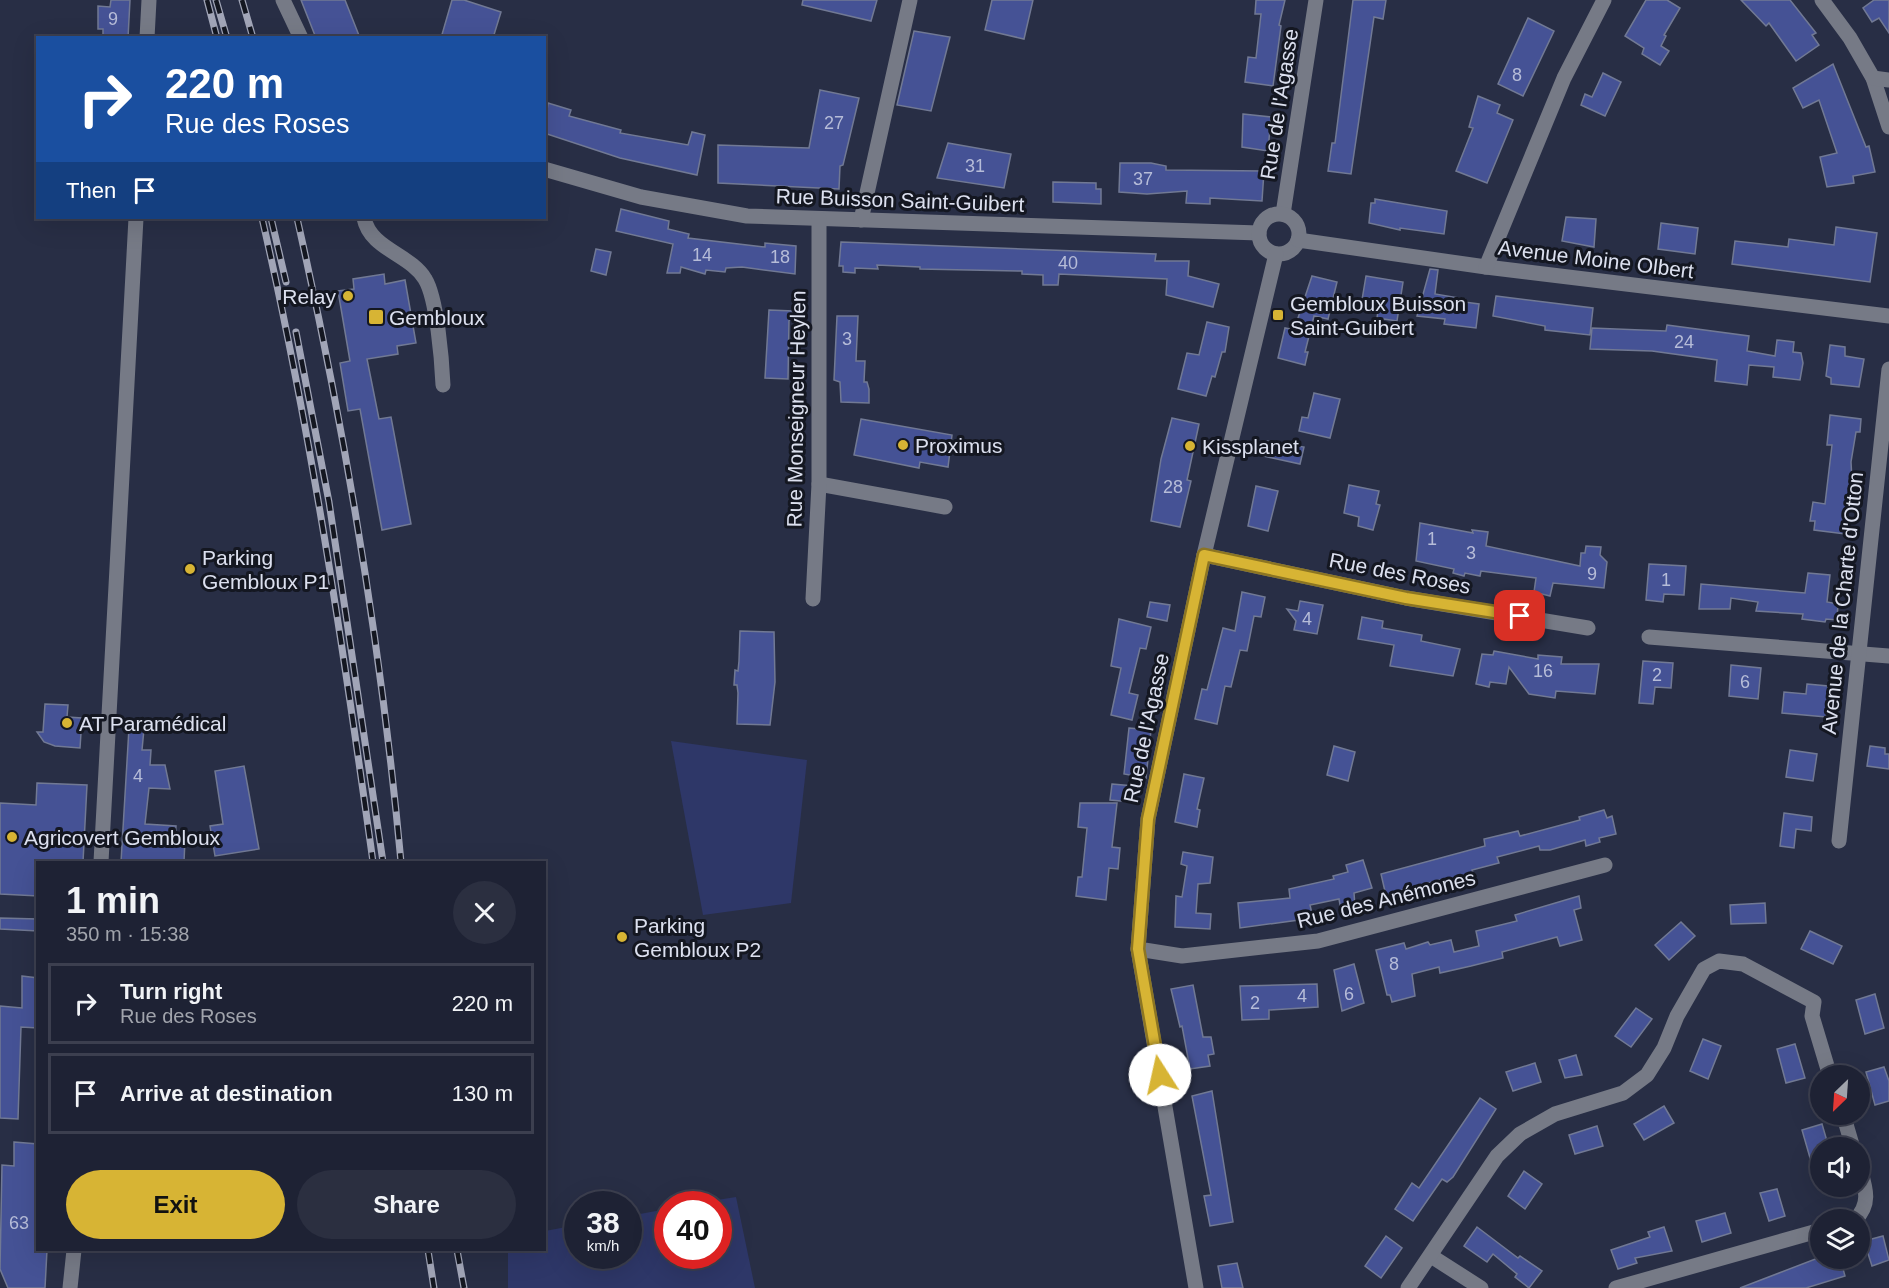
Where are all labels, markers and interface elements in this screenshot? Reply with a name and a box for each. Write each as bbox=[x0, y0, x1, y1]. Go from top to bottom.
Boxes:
house number: 9 bbox=[108, 9, 118, 29]
street label: Rue de l'Agasse bbox=[1256, 27, 1302, 181]
icon: right bbox=[66, 60, 144, 138]
text: 220 m bbox=[165, 60, 284, 107]
house number: 8 bbox=[1512, 65, 1522, 85]
text: Rue des Roses bbox=[165, 109, 350, 139]
house number: 27 bbox=[824, 113, 844, 133]
house number: 31 bbox=[965, 156, 985, 176]
house number: 37 bbox=[1133, 169, 1153, 189]
icon: arrive bbox=[128, 174, 161, 207]
text: Then bbox=[66, 178, 116, 203]
street label: Rue Buisson Saint-Guibert bbox=[775, 184, 1025, 216]
street label: Avenue Moine Olbert bbox=[1497, 236, 1695, 282]
house number: 14 bbox=[692, 245, 712, 265]
house number: 18 bbox=[770, 247, 790, 267]
house number: 40 bbox=[1058, 253, 1078, 273]
place label: Relay bbox=[282, 285, 336, 308]
marker: Relay bbox=[341, 289, 355, 303]
street label: Rue Monseigneur Heylen bbox=[782, 290, 810, 528]
place label: Gembloux Buisson Saint-Guibert bbox=[1290, 292, 1466, 339]
place label: Gembloux bbox=[389, 306, 485, 329]
marker: Gembloux bbox=[367, 308, 385, 326]
marker: Gembloux Buisson Saint-Guibert bbox=[1271, 308, 1285, 322]
house number: 3 bbox=[842, 329, 852, 349]
house number: 24 bbox=[1674, 332, 1694, 352]
place label: Proximus bbox=[915, 434, 1003, 457]
place label: Kissplanet bbox=[1202, 435, 1299, 458]
marker: Proximus bbox=[896, 438, 910, 452]
marker: Kissplanet bbox=[1183, 439, 1197, 453]
street label: Avenue de la Charte d'Otton bbox=[1817, 471, 1867, 735]
house number: 28 bbox=[1163, 477, 1183, 497]
house number: 1 bbox=[1427, 529, 1437, 549]
house number: 3 bbox=[1466, 543, 1476, 563]
place label: Parking Gembloux P1 bbox=[202, 546, 329, 593]
street label: Rue des Roses bbox=[1327, 548, 1473, 598]
marker: Parking Gembloux P1 bbox=[183, 562, 197, 576]
house number: 9 bbox=[1587, 564, 1597, 584]
house number: 1 bbox=[1661, 570, 1671, 590]
pin bbox=[1494, 590, 1545, 641]
icon: arrive bbox=[1503, 599, 1536, 632]
house number: 4 bbox=[1302, 609, 1312, 629]
street label: Rue de l'Agasse bbox=[1119, 651, 1173, 805]
house number: 16 bbox=[1533, 661, 1553, 681]
house number: 2 bbox=[1652, 665, 1662, 685]
house number: 6 bbox=[1740, 672, 1750, 692]
place label: AT Paramédical bbox=[79, 712, 226, 735]
marker: AT Paramédical bbox=[60, 716, 74, 730]
house number: 4 bbox=[133, 766, 143, 786]
place label: Agricovert Gembloux bbox=[24, 826, 221, 849]
marker: Agricovert Gembloux bbox=[5, 830, 19, 844]
street label: Rue des Anémones bbox=[1294, 866, 1478, 932]
text: 1 min bbox=[66, 880, 160, 921]
button: close bbox=[453, 881, 516, 944]
place label: Parking Gembloux P2 bbox=[634, 914, 761, 961]
text: 350 m · 15:38 bbox=[66, 923, 189, 945]
marker: Parking Gembloux P2 bbox=[615, 930, 629, 944]
house number: 8 bbox=[1389, 954, 1399, 974]
text: Turn right bbox=[120, 979, 222, 1004]
house number: 6 bbox=[1344, 984, 1354, 1004]
house number: 4 bbox=[1297, 986, 1307, 1006]
icon: right bbox=[69, 987, 102, 1020]
text: 220 m bbox=[452, 991, 513, 1016]
house number: 2 bbox=[1250, 993, 1260, 1013]
text: Rue des Roses bbox=[120, 1005, 257, 1027]
position arrow bbox=[1128, 1043, 1192, 1107]
north arrow bbox=[1810, 1065, 1870, 1125]
map controls bbox=[1810, 1065, 1870, 1269]
icon: arrive bbox=[69, 1077, 102, 1110]
text: Arrive at destination bbox=[120, 1081, 333, 1106]
text: 130 m bbox=[452, 1081, 513, 1106]
button: sound bbox=[1810, 1137, 1870, 1197]
button: Exit bbox=[66, 1170, 285, 1239]
button: Share bbox=[297, 1170, 516, 1239]
speed limit sign: 40 bbox=[654, 1191, 732, 1269]
text: 38 bbox=[586, 1206, 620, 1239]
button: layers bbox=[1810, 1209, 1870, 1269]
house number: 63 bbox=[9, 1213, 29, 1233]
text: km/h bbox=[587, 1237, 619, 1254]

